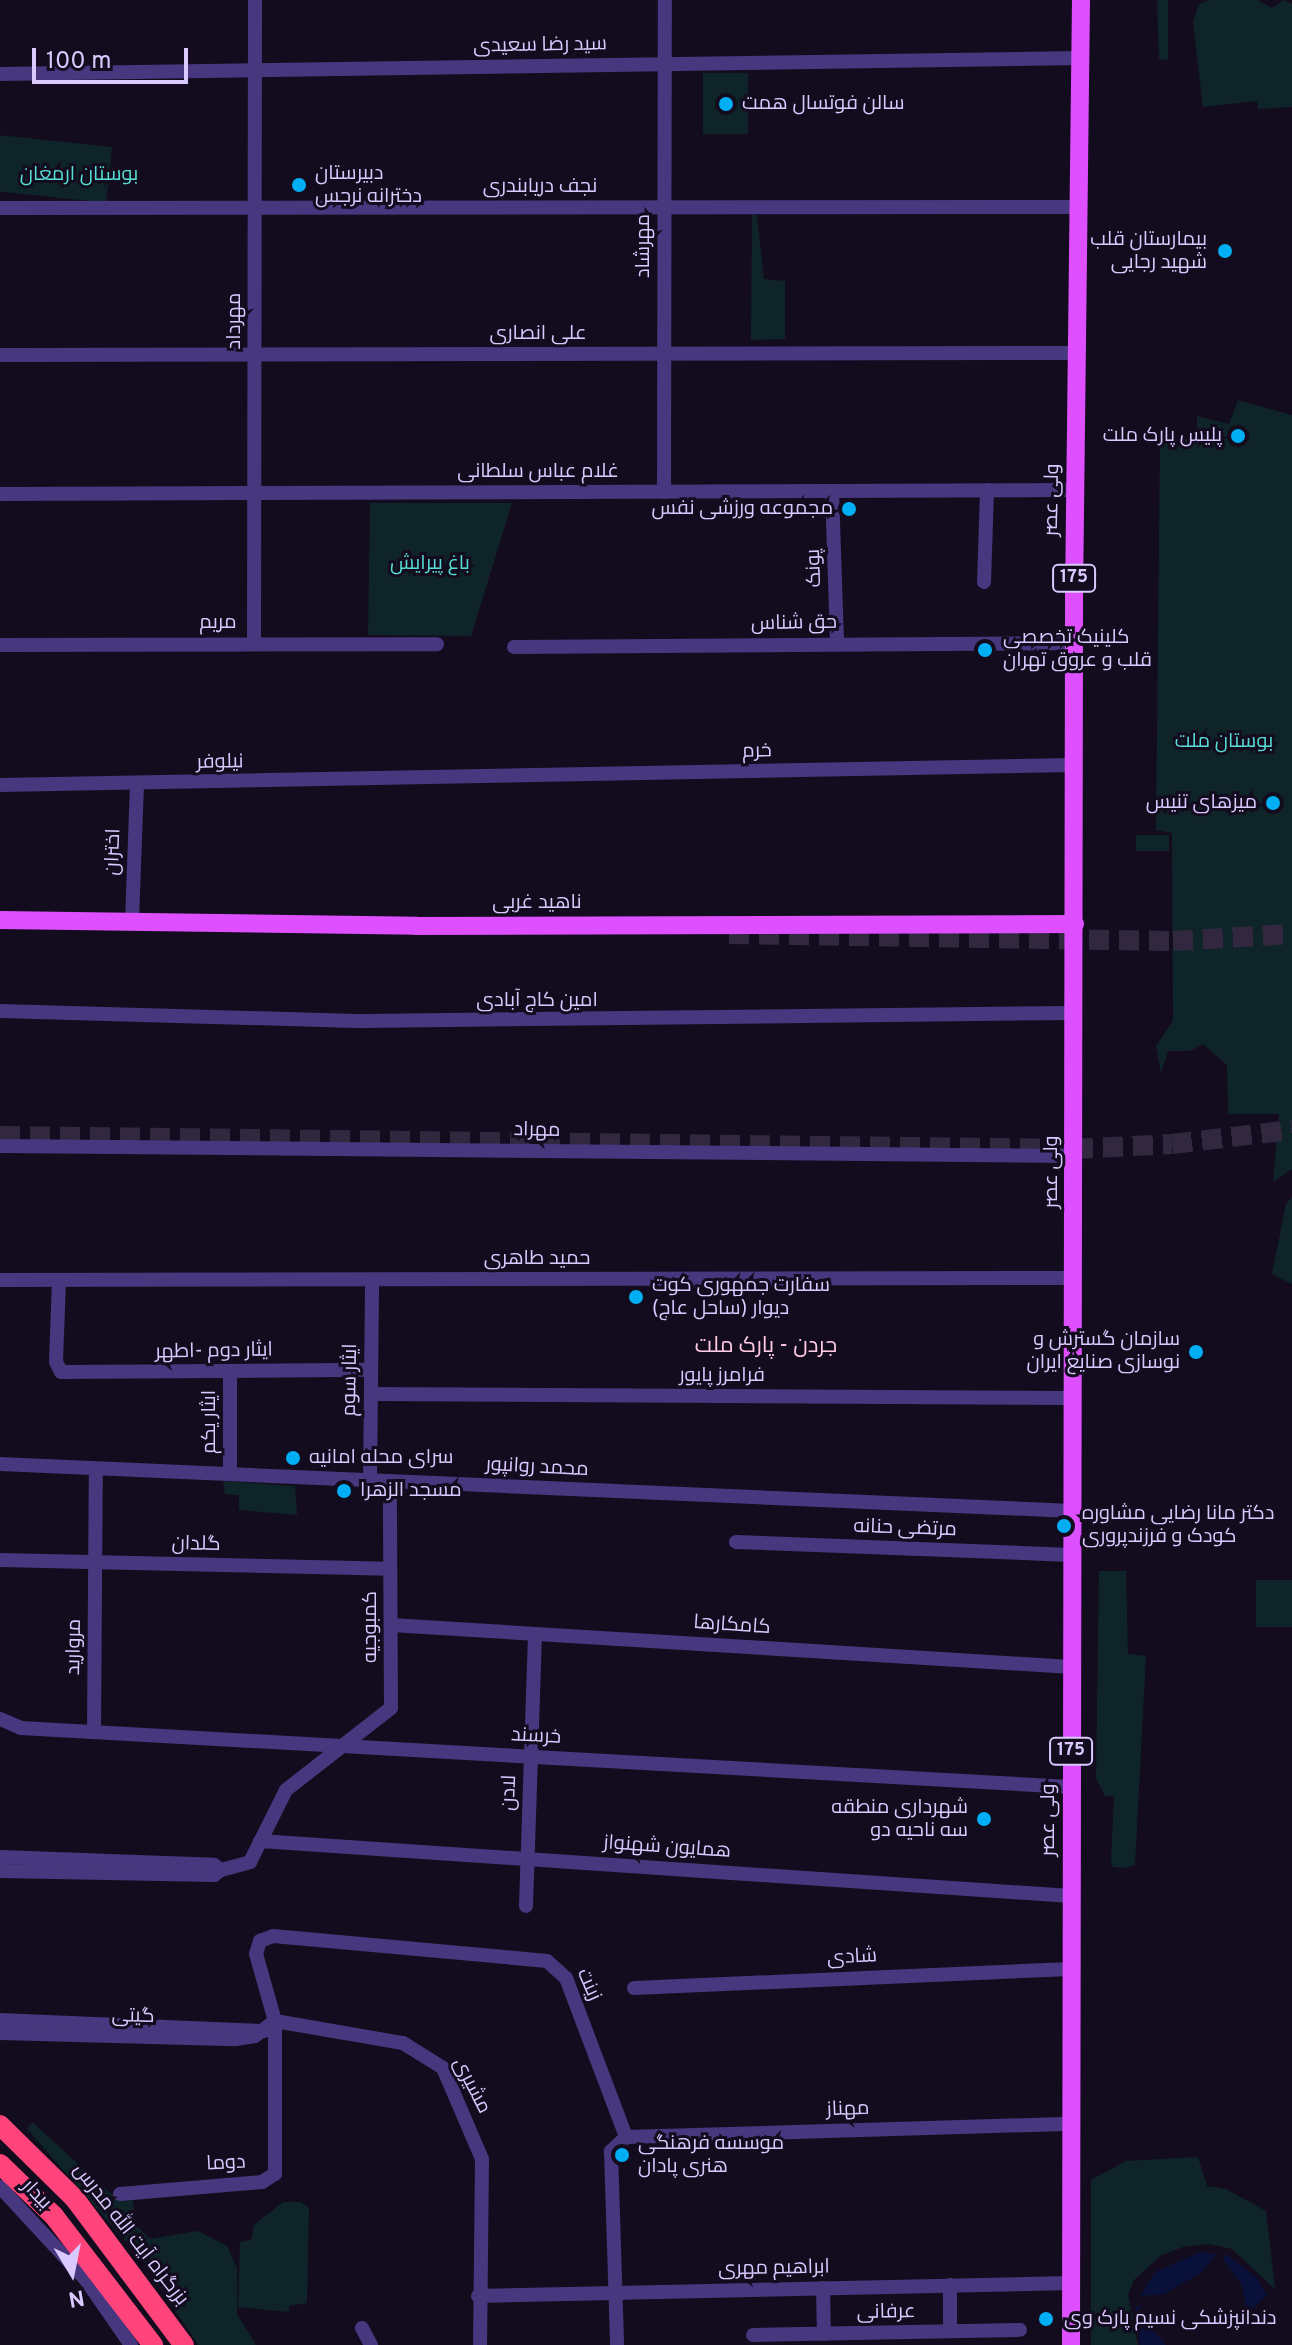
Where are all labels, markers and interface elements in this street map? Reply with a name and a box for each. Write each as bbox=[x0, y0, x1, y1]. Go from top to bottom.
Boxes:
scale bar bbox=[36, 32, 192, 82]
street label: سید رضا سعیدی bbox=[473, 33, 607, 59]
text: 100 m bbox=[46, 47, 112, 77]
place label: سالن فوتسال همت bbox=[742, 92, 905, 116]
marker: سالن فوتسال همت bbox=[717, 95, 735, 113]
place label: دبیرستان دخترانه نرجس bbox=[315, 162, 422, 209]
park label: بوستان ارمغان bbox=[20, 163, 138, 187]
street label: نجف دریابندری bbox=[483, 175, 597, 199]
marker: دبیرستان دخترانه نرجس bbox=[290, 176, 308, 194]
street label: مهرشاد bbox=[632, 214, 656, 278]
place label: بیمارستان قلب شهید رجایی bbox=[1090, 228, 1207, 275]
marker: بیمارستان قلب شهید رجایی bbox=[1214, 240, 1236, 262]
street label: مهرداد bbox=[223, 293, 247, 349]
street label: علی انصاری bbox=[489, 322, 587, 346]
place label: پلیس پارک ملت bbox=[1103, 424, 1222, 448]
marker: پلیس پارک ملت bbox=[1229, 427, 1247, 445]
street label: غلام عباس سلطانی bbox=[457, 460, 619, 484]
street label: ولی عصر bbox=[1040, 463, 1066, 537]
place label: مجموعه ورزشی نفس bbox=[652, 497, 833, 521]
marker: مجموعه ورزشی نفس bbox=[840, 500, 858, 518]
street label: پونک bbox=[802, 548, 828, 588]
park label: باغ پیرایش bbox=[390, 552, 470, 576]
road number: 175 bbox=[1052, 564, 1096, 592]
street label: مریم bbox=[199, 611, 237, 635]
street label: حق شناس bbox=[751, 611, 837, 637]
place label: کلینیک تخصصی قلب و عروق تهران bbox=[1003, 626, 1152, 673]
marker: کلینیک تخصصی قلب و عروق تهران bbox=[974, 639, 996, 661]
park label: بوستان ملت bbox=[1175, 730, 1273, 754]
street label: خرم bbox=[742, 740, 772, 764]
street label: نیلوفر bbox=[196, 751, 244, 775]
place label: میزهای تنیس bbox=[1146, 791, 1257, 815]
marker: میزهای تنیس bbox=[1264, 794, 1282, 812]
street label: اختران bbox=[101, 828, 127, 876]
street label: ناهید غربی bbox=[492, 891, 582, 915]
street label: امین کاج آبادی bbox=[476, 989, 598, 1013]
street label: مهراد bbox=[513, 1119, 561, 1143]
street label: ولی عصر bbox=[1040, 1136, 1064, 1208]
street label: حمید طاهری bbox=[484, 1247, 590, 1271]
place label: سفارت جمهوری کوت دیوار (ساحل عاج) bbox=[652, 1274, 830, 1321]
marker: سفارت جمهوری کوت دیوار (ساحل عاج) bbox=[627, 1288, 645, 1306]
place label: سازمان گسترش و نوسازی صنایع ایران bbox=[1027, 1328, 1180, 1375]
district label: جردن - پارک ملت bbox=[695, 1334, 837, 1360]
street label: ایثار دوم -اطهر bbox=[155, 1339, 273, 1365]
street label: ایثار سوم bbox=[338, 1343, 364, 1417]
marker: سازمان گسترش و نوسازی صنایع ایران bbox=[1187, 1343, 1205, 1361]
street label: فرامرز پایور bbox=[679, 1364, 765, 1388]
street label: ایثار یکم bbox=[198, 1390, 222, 1454]
place label: سرای محله امانیه bbox=[309, 1446, 453, 1470]
marker: سرای محله امانیه bbox=[284, 1449, 302, 1467]
street label: محمد روانپور bbox=[485, 1453, 589, 1483]
place label: مسجد الزهرا bbox=[360, 1479, 462, 1503]
marker: مسجد الزهرا bbox=[335, 1482, 353, 1500]
place label: دکتر مانا رضایی مشاوره کودک و فرزندپروری bbox=[1082, 1502, 1274, 1549]
street label: مرتضی حنانه bbox=[853, 1515, 957, 1543]
marker: دکتر مانا رضایی مشاوره کودک و فرزندپروری bbox=[1053, 1515, 1075, 1537]
street label: گلدان bbox=[171, 1533, 221, 1557]
street label: کمبوجیه bbox=[359, 1591, 383, 1663]
street label: کامکارها bbox=[693, 1611, 771, 1641]
street label: مروارید bbox=[63, 1619, 87, 1675]
street label: خرسند bbox=[510, 1724, 562, 1750]
road number: 175 bbox=[1049, 1737, 1093, 1765]
street label: لادن bbox=[497, 1775, 523, 1811]
street label: ولی عصر bbox=[1037, 1784, 1061, 1856]
place label: شهرداری منطقه سه ناحیه دو bbox=[831, 1796, 968, 1843]
marker: شهرداری منطقه سه ناحیه دو bbox=[975, 1810, 993, 1828]
street label: همایون شهنواز bbox=[602, 1832, 732, 1864]
street label: شادی bbox=[826, 1945, 878, 1971]
street label: زینت bbox=[570, 1965, 606, 2005]
street label: گیتی bbox=[111, 2005, 155, 2029]
street label: مشیری bbox=[447, 2054, 495, 2118]
street label: مهناز bbox=[826, 2097, 870, 2123]
place label: موسسه فرهنگی هنری پادان bbox=[638, 2132, 784, 2179]
marker: موسسه فرهنگی هنری پادان bbox=[613, 2146, 631, 2164]
street label: دوما bbox=[206, 2151, 246, 2177]
street label: بزرگراه آیت الله مدرس bbox=[67, 2159, 193, 2311]
street label: بیدار bbox=[16, 2175, 56, 2215]
north arrow bbox=[32, 2233, 112, 2313]
street label: ابراهیم مهری bbox=[718, 2256, 830, 2282]
text: N bbox=[66, 2282, 86, 2312]
street label: عرفانی bbox=[856, 2300, 916, 2326]
place label: دندانپزشکی نسیم پارک وی bbox=[1064, 2307, 1276, 2331]
marker: دندانپزشکی نسیم پارک وی bbox=[1035, 2308, 1057, 2330]

